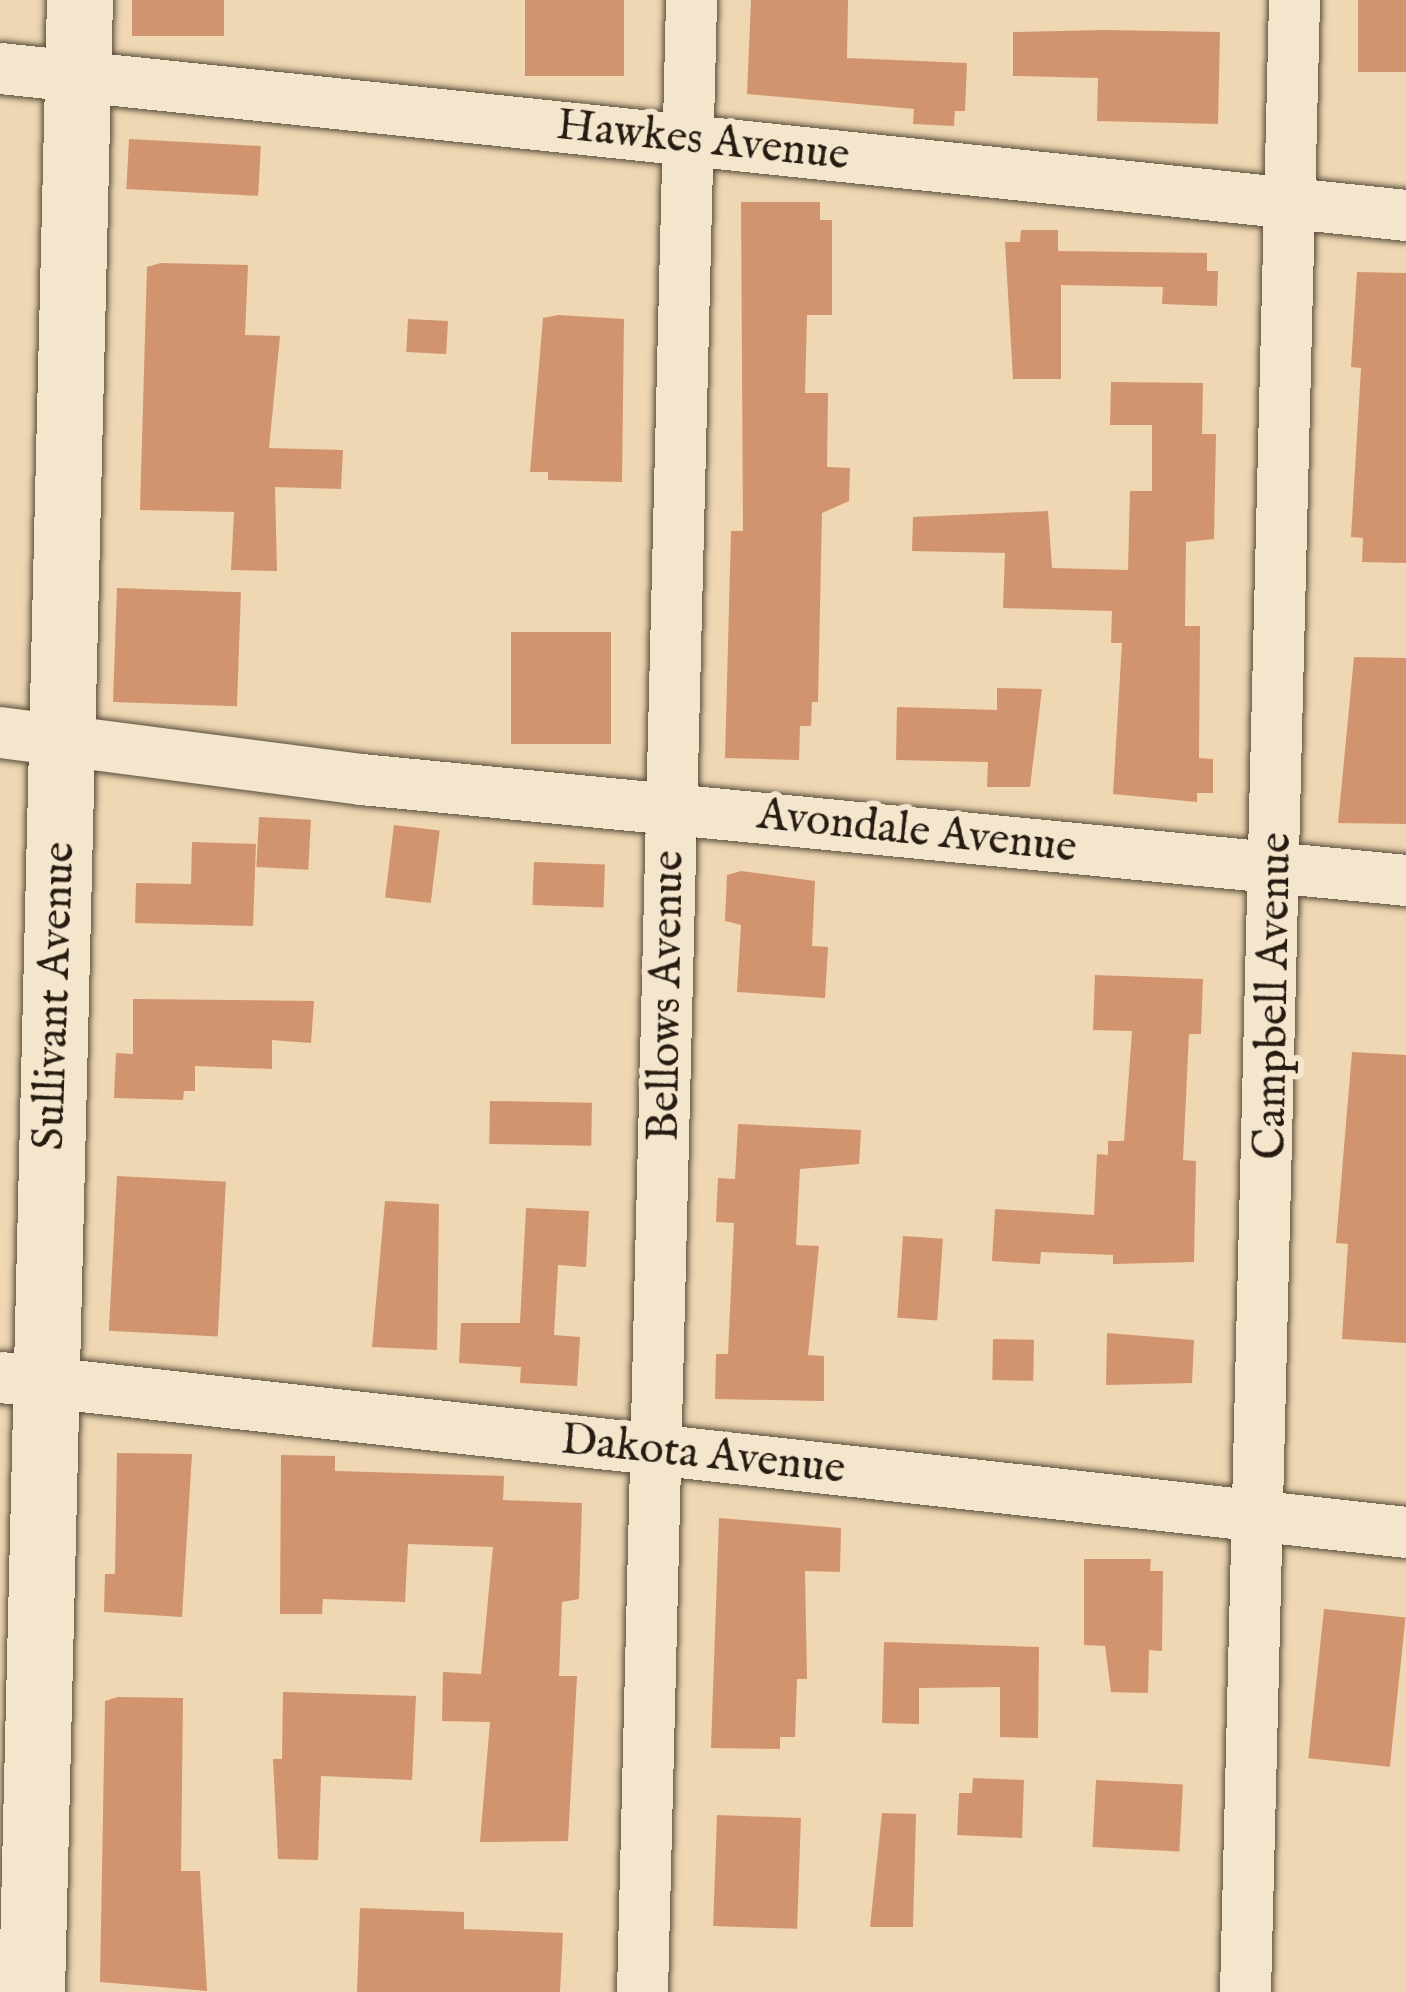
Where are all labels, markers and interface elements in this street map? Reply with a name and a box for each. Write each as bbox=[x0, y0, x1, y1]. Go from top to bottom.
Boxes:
street label: Hawkes Avenue bbox=[554, 99, 852, 183]
street label: Avondale Avenue bbox=[755, 788, 1079, 876]
street label: Campbell Avenue bbox=[1244, 832, 1304, 1160]
street label: Sullivant Avenue bbox=[23, 841, 87, 1151]
street label: Bellows Avenue bbox=[637, 850, 697, 1142]
street label: Dakota Avenue bbox=[558, 1413, 848, 1497]

